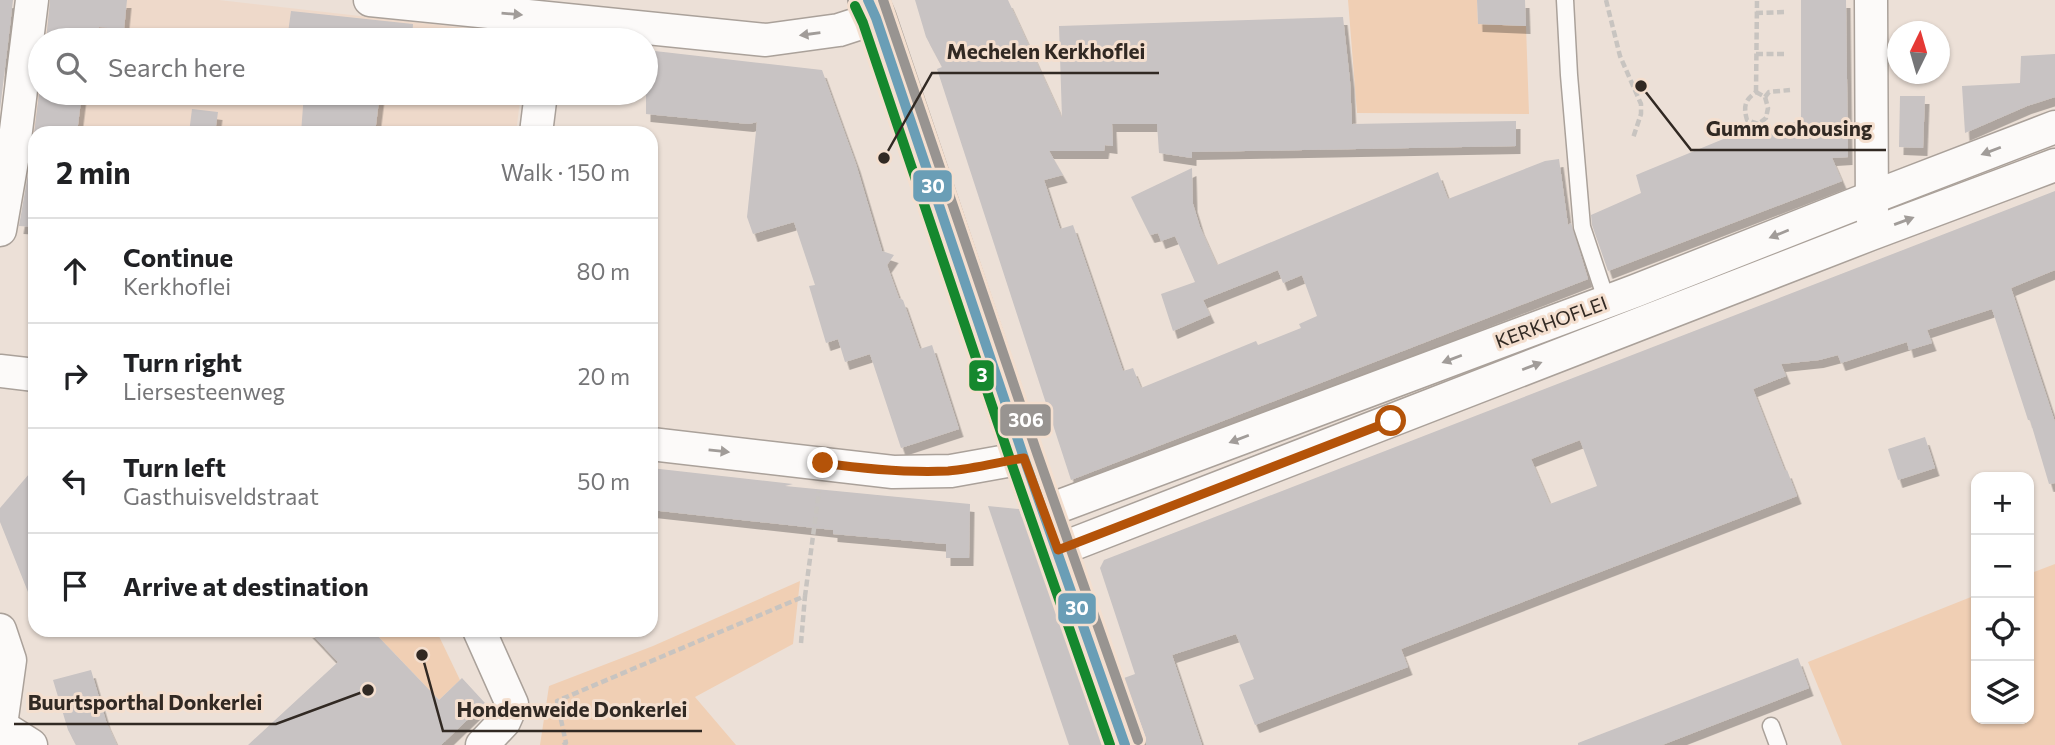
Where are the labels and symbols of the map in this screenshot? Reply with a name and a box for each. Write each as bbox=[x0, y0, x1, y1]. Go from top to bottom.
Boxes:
one-way arrow bbox=[501, 9, 523, 20]
north arrow bbox=[1887, 21, 1950, 84]
one-way arrow bbox=[799, 28, 821, 39]
callout: Mechelen Kerkhoflei bbox=[932, 31, 1159, 73]
text: Mechelen Kerkhoflei bbox=[947, 38, 1145, 63]
callout: Gumm cohousing bbox=[1691, 108, 1886, 150]
text: Gumm cohousing bbox=[1706, 115, 1873, 140]
one-way arrow bbox=[1981, 146, 2002, 157]
line badge: 30 bbox=[912, 169, 953, 203]
text: 30 bbox=[921, 174, 945, 197]
one-way arrow bbox=[1894, 216, 1915, 227]
one-way arrow bbox=[1769, 228, 1790, 239]
street label: KERKHOFLEI bbox=[1492, 291, 1610, 352]
one-way arrow bbox=[1442, 354, 1463, 365]
line badge: 3 bbox=[968, 359, 995, 392]
one-way arrow bbox=[1522, 360, 1543, 371]
text: 3 bbox=[976, 363, 988, 386]
line badge: 306 bbox=[999, 403, 1052, 437]
route start bbox=[1375, 405, 1406, 436]
text: 306 bbox=[1008, 408, 1044, 431]
one-way arrow bbox=[1229, 433, 1250, 444]
one-way arrow bbox=[708, 446, 730, 457]
route end bbox=[807, 447, 838, 478]
line badge: 30 bbox=[1057, 592, 1097, 625]
text: 30 bbox=[1065, 596, 1089, 619]
callout: Buurtsporthal Donkerlei bbox=[14, 682, 276, 724]
text: Buurtsporthal Donkerlei bbox=[28, 689, 262, 714]
callout: Hondenweide Donkerlei bbox=[443, 689, 702, 731]
text: Hondenweide Donkerlei bbox=[457, 696, 687, 721]

